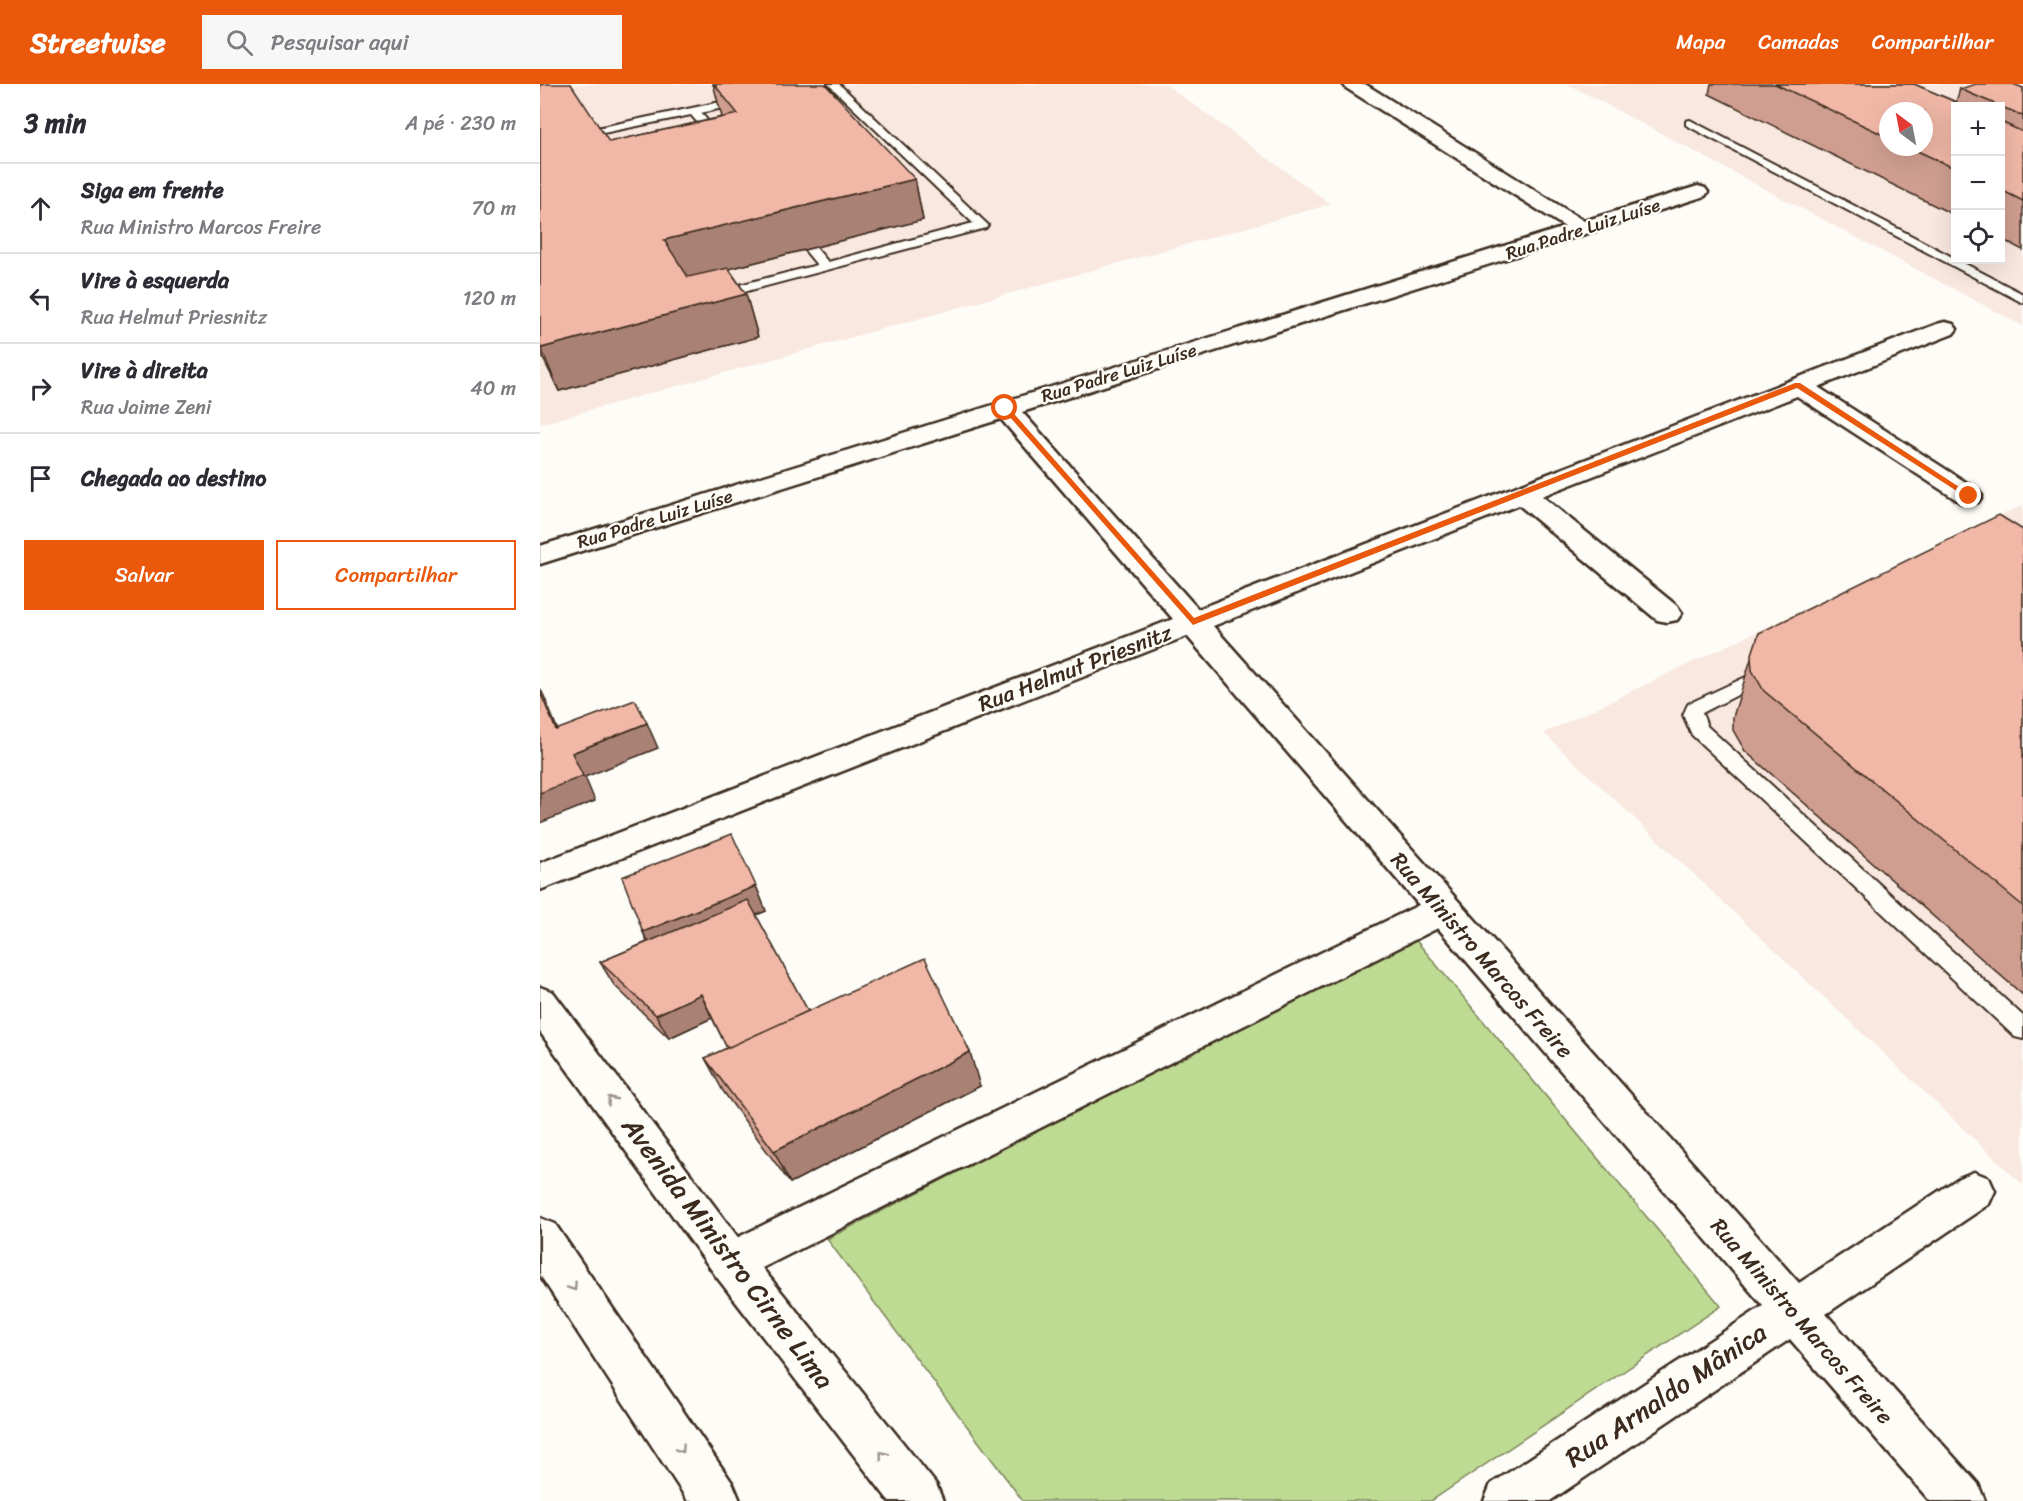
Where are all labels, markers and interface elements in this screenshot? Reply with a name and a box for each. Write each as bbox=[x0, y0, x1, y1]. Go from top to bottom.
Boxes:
search box bbox=[202, 15, 622, 69]
text: Streetwise bbox=[30, 18, 166, 67]
text: Pesquisar aqui bbox=[271, 23, 409, 62]
text: Mapa bbox=[1676, 23, 1725, 61]
text: Camadas bbox=[1758, 23, 1839, 61]
text: Compartilhar bbox=[1872, 23, 1993, 61]
icon: search bbox=[223, 26, 256, 59]
text: 3 min bbox=[24, 100, 86, 146]
north arrow bbox=[1879, 102, 1933, 156]
map controls bbox=[1951, 102, 2005, 264]
button: + bbox=[1951, 102, 2005, 156]
text: A pé · 230 m bbox=[405, 106, 516, 141]
button: − bbox=[1951, 156, 2005, 210]
text: Siga em frente bbox=[81, 171, 224, 210]
street label: Rua Padre Luiz Luíse bbox=[1501, 189, 1665, 269]
text: 70 m bbox=[471, 191, 516, 226]
icon: ahead bbox=[24, 192, 57, 225]
text: Rua Ministro Marcos Freire bbox=[81, 210, 321, 245]
button: locate bbox=[1951, 210, 2005, 264]
text: Vire à esquerda bbox=[81, 261, 229, 300]
text: 120 m bbox=[463, 281, 516, 316]
icon: left bbox=[24, 282, 57, 315]
text: Rua Helmut Priesnitz bbox=[81, 300, 267, 335]
street label: Rua Padre Luiz Luíse bbox=[1037, 334, 1201, 412]
text: Vire à direita bbox=[81, 351, 208, 390]
text: 40 m bbox=[470, 371, 516, 406]
icon: right bbox=[24, 372, 57, 405]
text: Rua Jaime Zeni bbox=[81, 390, 211, 425]
route start bbox=[991, 394, 1017, 420]
text: Chegada ao destino bbox=[81, 459, 266, 498]
icon: arrive bbox=[24, 462, 57, 495]
street label: Rua Padre Luiz Luíse bbox=[573, 480, 737, 558]
route end bbox=[1955, 482, 1981, 508]
button: Salvar bbox=[24, 540, 264, 610]
button: Compartilhar bbox=[276, 540, 516, 610]
street label: Rua Helmut Priesnitz bbox=[972, 613, 1178, 723]
street label: Rua Ministro Marcos Freire bbox=[1381, 842, 1583, 1068]
one-way arrow bbox=[608, 1095, 619, 1106]
street label: Avenida Ministro Cirne Lima bbox=[608, 1105, 847, 1400]
street label: Rua Ministro Marcos Freire bbox=[1701, 1208, 1903, 1434]
one-way arrow bbox=[565, 1281, 577, 1291]
street label: Rua Arnaldo Mânica bbox=[1555, 1309, 1777, 1481]
one-way arrow bbox=[674, 1442, 685, 1453]
one-way arrow bbox=[879, 1451, 890, 1462]

